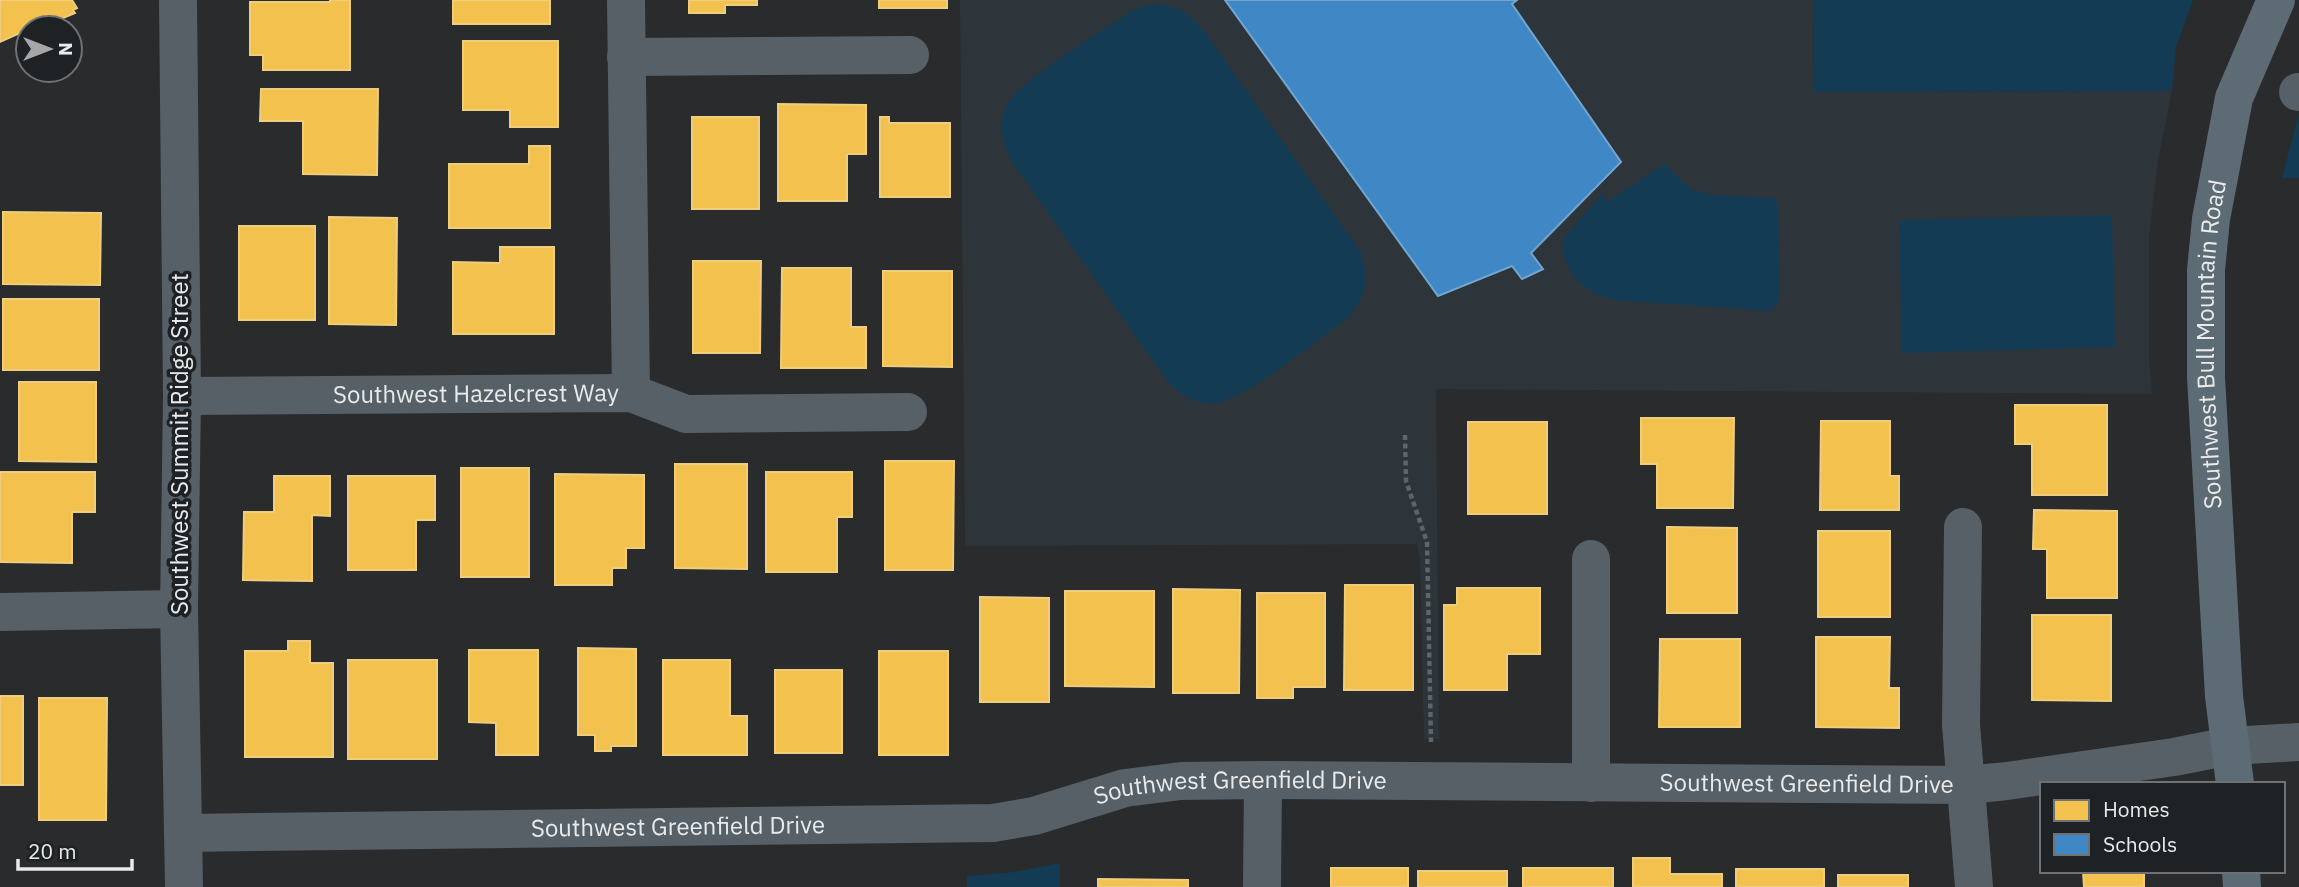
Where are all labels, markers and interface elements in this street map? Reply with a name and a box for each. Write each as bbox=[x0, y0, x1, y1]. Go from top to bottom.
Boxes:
north arrow bbox=[14, 14, 84, 84]
text: N bbox=[54, 42, 78, 56]
street label: Southwest Bull Mountain Road bbox=[2189, 177, 2233, 510]
street label: Southwest Summit Ridge Street bbox=[163, 273, 195, 615]
street label: Southwest Hazelcrest Way bbox=[333, 376, 619, 410]
street label: Southwest Greenfield Drive bbox=[1089, 763, 1387, 812]
street label: Southwest Greenfield Drive bbox=[1659, 766, 1954, 800]
legend bbox=[2040, 782, 2285, 873]
text: Homes bbox=[2103, 795, 2170, 823]
street label: Southwest Greenfield Drive bbox=[531, 808, 825, 844]
scale bar bbox=[18, 828, 131, 872]
text: Schools bbox=[2103, 830, 2177, 858]
text: 20 m bbox=[28, 837, 77, 865]

